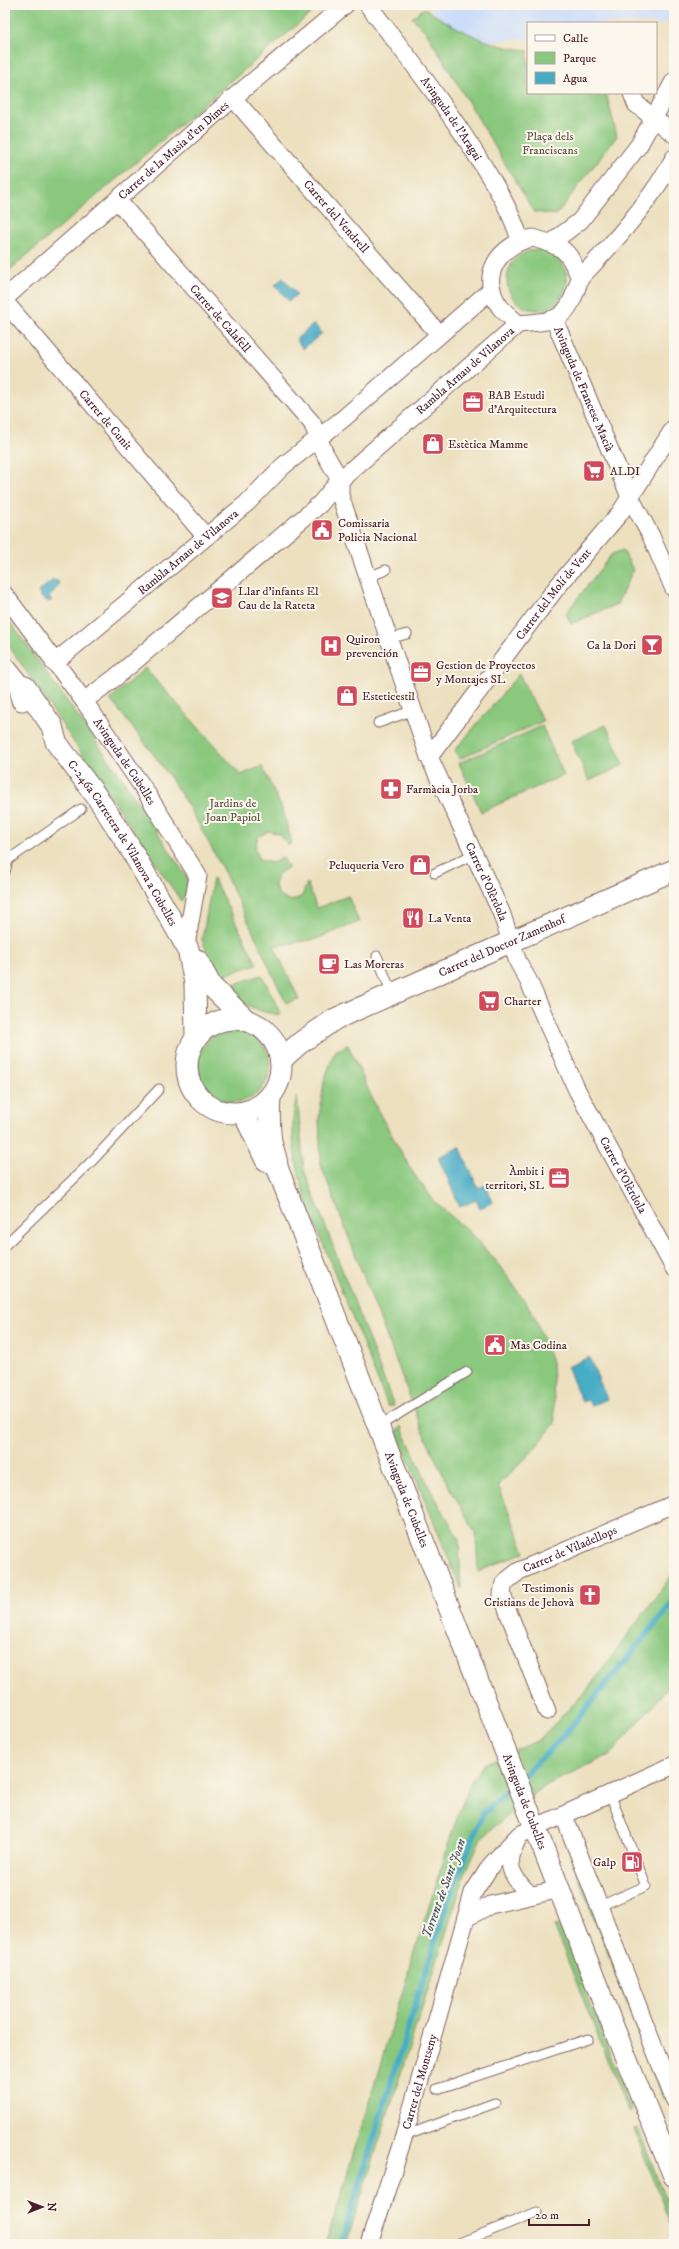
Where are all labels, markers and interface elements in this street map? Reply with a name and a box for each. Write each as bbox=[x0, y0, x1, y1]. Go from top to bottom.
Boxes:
legend bbox=[527, 22, 657, 94]
text: Calle bbox=[563, 31, 588, 46]
text: Parque bbox=[563, 51, 596, 66]
text: Agua bbox=[563, 71, 588, 86]
street label: Avinguda de l'Aragai bbox=[417, 74, 485, 164]
street label: Carrer de la Masia d'en Dimes bbox=[115, 98, 232, 203]
park label: Plaça dels Franciscans bbox=[522, 129, 578, 158]
street label: Carrer del Vendrell bbox=[300, 177, 372, 257]
street label: Carrer de Calafell bbox=[186, 281, 254, 356]
street label: Rambla Arnau de Vilanova bbox=[413, 323, 518, 418]
street label: Avinguda de Francesc Macià bbox=[550, 324, 617, 455]
street label: Carrer de Cunit bbox=[75, 387, 135, 453]
place label: BAB Estudi d'Arquitectura bbox=[488, 388, 558, 417]
office icon: BAB Estudi d'Arquitectura bbox=[460, 389, 486, 415]
shop icon: Estètica Mamme bbox=[420, 431, 446, 457]
place label: Estètica Mamme bbox=[448, 437, 528, 452]
supermarket icon: ALDI bbox=[581, 458, 607, 484]
place label: ALDI bbox=[610, 464, 640, 479]
street label: Rambla Arnau de Vilanova bbox=[135, 506, 242, 598]
place label: Comissaria Policia Nacional bbox=[338, 516, 417, 545]
public building icon: Comissaria Policia Nacional bbox=[309, 517, 335, 543]
street label: Carrer del Molí de Vent bbox=[513, 545, 595, 643]
place label: Llar d'infants El Cau de la Rateta bbox=[238, 584, 319, 613]
school or university icon: Llar d'infants El Cau de la Rateta bbox=[209, 585, 235, 611]
place label: Quiron prevención bbox=[345, 632, 399, 661]
bar icon: Ca la Dori bbox=[639, 632, 665, 658]
hospital icon: Quiron prevención bbox=[318, 633, 344, 659]
place label: Ca la Dori bbox=[587, 638, 636, 653]
place label: Gestion de Proyectos y Montajes SL bbox=[436, 658, 535, 687]
office icon: Gestion de Proyectos y Montajes SL bbox=[408, 659, 434, 685]
shop icon: Esteticestil bbox=[334, 683, 360, 709]
place label: Esteticestil bbox=[362, 689, 415, 704]
street label: Avinguda de Cubelles bbox=[90, 715, 159, 808]
street label: C-246a Carretera de Vilanova a Cubelles bbox=[64, 757, 180, 929]
pharmacy icon: Farmàcia Jorba bbox=[378, 776, 404, 802]
place label: Farmàcia Jorba bbox=[406, 782, 479, 797]
park label: Jardins de Joan Papiol bbox=[205, 796, 261, 825]
street label: Carrer d'Olèrdola bbox=[462, 840, 511, 924]
shop icon: Peluqueria Vero bbox=[407, 852, 433, 878]
place label: Peluqueria Vero bbox=[329, 858, 404, 873]
restaurant icon: La Venta bbox=[400, 905, 426, 931]
place label: La Venta bbox=[428, 911, 472, 926]
street label: Carrer del Doctor Zamenhof bbox=[436, 911, 570, 981]
cafe icon: Las Moreras bbox=[316, 951, 342, 977]
place label: Las Moreras bbox=[344, 957, 404, 972]
supermarket icon: Charter bbox=[476, 988, 502, 1014]
place label: Charter bbox=[504, 994, 542, 1009]
street label: Carrer d'Olèrdola bbox=[596, 1134, 650, 1217]
place label: Àmbit i territori, SL bbox=[485, 1164, 544, 1193]
office icon: Àmbit i territori, SL bbox=[546, 1165, 572, 1191]
public building icon: Mas Codina bbox=[482, 1332, 508, 1358]
place label: Mas Codina bbox=[510, 1338, 568, 1353]
street label: Avinguda de Cubelles bbox=[381, 1450, 432, 1550]
street label: Carrer de Viladellops bbox=[521, 1523, 619, 1576]
place label: Testimonis Cristians de Jehovà bbox=[484, 1581, 575, 1610]
church icon: Testimonis Cristians de Jehovà bbox=[577, 1582, 603, 1608]
street label: Avinguda de Cubelles bbox=[499, 1752, 550, 1852]
water label: Torrent de Sant Joan bbox=[419, 1836, 469, 1940]
fuel station icon: Galp bbox=[619, 1849, 645, 1875]
place label: Galp bbox=[593, 1855, 616, 1870]
street label: Carrer del Montseny bbox=[399, 2032, 441, 2131]
north arrow bbox=[22, 2187, 62, 2227]
scale bar bbox=[529, 2201, 589, 2227]
text: N bbox=[44, 2202, 58, 2212]
text: 20 m bbox=[535, 2208, 559, 2223]

